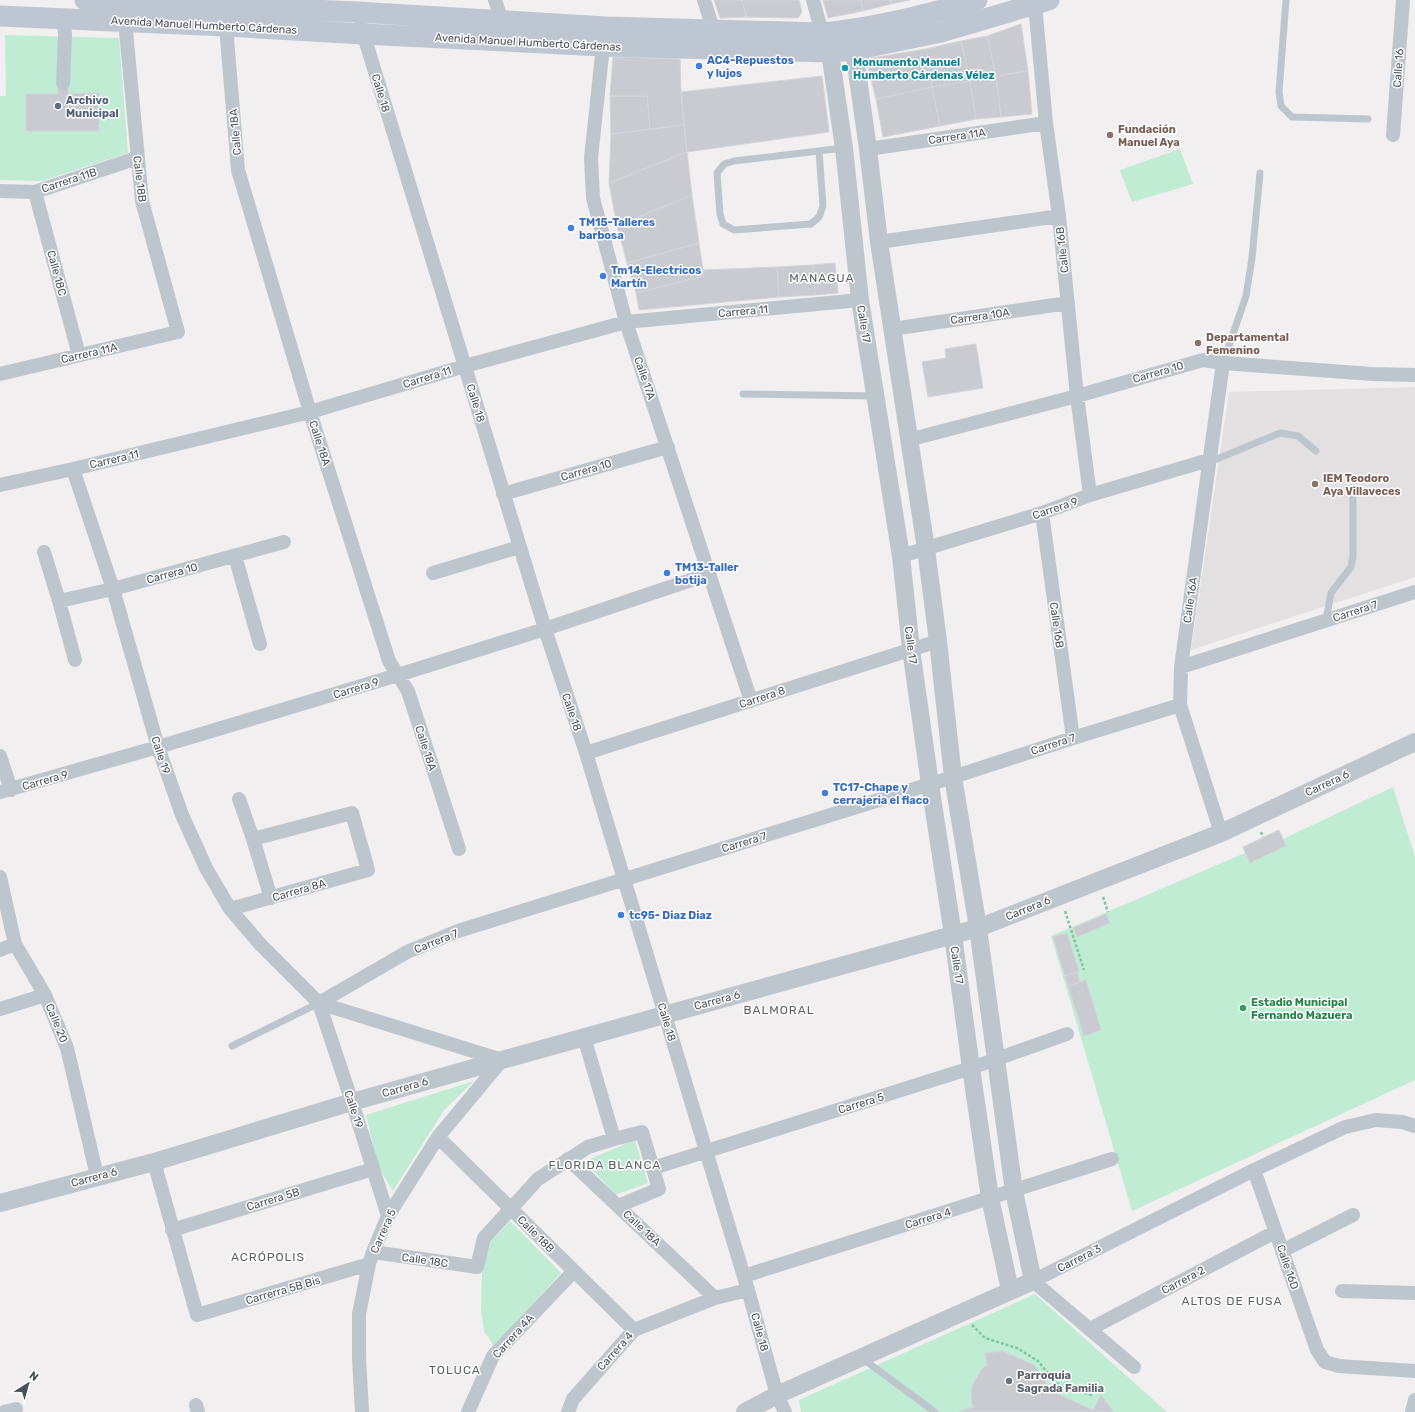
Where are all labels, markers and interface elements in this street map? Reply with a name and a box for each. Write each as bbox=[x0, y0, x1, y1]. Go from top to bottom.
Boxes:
street label: Avenida Manuel Humberto Cárdenas bbox=[111, 14, 298, 37]
street label: Avenida Manuel Humberto Cárdenas bbox=[435, 31, 622, 54]
street label: Calle 16 bbox=[1391, 48, 1406, 88]
place label: AC4-Repuestos y lujos bbox=[707, 54, 794, 80]
place label: Monumento Manuel Humberto Cárdenas Vélez bbox=[853, 56, 995, 82]
marker: AC4-Repuestos y lujos bbox=[694, 61, 704, 71]
marker: Monumento Manuel Humberto Cárdenas Vélez bbox=[840, 63, 850, 73]
street label: Calle 18 bbox=[369, 72, 392, 114]
place label: Archivo Municipal bbox=[66, 94, 119, 120]
marker: Archivo Municipal bbox=[53, 101, 63, 111]
street label: Calle 18A bbox=[227, 108, 244, 156]
place label: Fundación Manuel Aya bbox=[1118, 123, 1180, 149]
street label: Carrera 11A bbox=[928, 126, 987, 147]
marker: Fundación Manuel Aya bbox=[1105, 130, 1115, 140]
street label: Calle 18B bbox=[130, 155, 149, 203]
street label: Carrera 11B bbox=[40, 165, 98, 196]
place label: TM15-Talleres barbosa bbox=[579, 216, 655, 242]
marker: TM15-Talleres barbosa bbox=[566, 223, 576, 233]
street label: Calle 16B bbox=[1054, 226, 1071, 274]
street label: Calle 18C bbox=[44, 249, 69, 297]
place label: Tm14-Electricos Martín bbox=[611, 264, 701, 290]
marker: Tm14-Electricos Martín bbox=[598, 271, 608, 281]
district label: MANAGUA bbox=[789, 271, 855, 285]
street label: Carrera 11 bbox=[718, 303, 769, 320]
street label: Calle 17 bbox=[854, 304, 873, 344]
street label: Carrera 10A bbox=[950, 306, 1011, 327]
place label: Departamental Femenino bbox=[1206, 331, 1289, 357]
marker: Departamental Femenino bbox=[1193, 338, 1203, 348]
street label: Carrera 11A bbox=[60, 341, 119, 366]
street label: Calle 17A bbox=[631, 355, 658, 402]
street label: Carrera 10 bbox=[1131, 359, 1185, 386]
street label: Carrera 11 bbox=[401, 364, 453, 391]
street label: Calle 18 bbox=[464, 382, 487, 424]
street label: Calle 18A bbox=[306, 419, 333, 468]
street label: Carrera 11 bbox=[88, 448, 140, 471]
street label: Carrera 10 bbox=[559, 457, 613, 484]
place label: IEM Teodoro Aya Villaveces bbox=[1323, 472, 1401, 498]
marker: IEM Teodoro Aya Villaveces bbox=[1310, 479, 1320, 489]
street label: Carrera 9 bbox=[1031, 495, 1080, 522]
street label: Carrera 10 bbox=[145, 560, 199, 587]
place label: TM13-Taller botija bbox=[675, 561, 739, 587]
marker: TM13-Taller botija bbox=[662, 568, 672, 578]
street label: Calle 16A bbox=[1181, 576, 1200, 624]
street label: Carrera 7 bbox=[1331, 598, 1380, 625]
street label: Calle 16B bbox=[1047, 601, 1066, 649]
street label: Calle 17 bbox=[902, 625, 919, 665]
street label: Carrera 9 bbox=[332, 675, 381, 702]
street label: Carrera 8 bbox=[737, 684, 787, 711]
street label: Calle 18 bbox=[559, 691, 584, 733]
street label: Calle 18A bbox=[412, 724, 439, 773]
street label: Carrera 7 bbox=[1029, 731, 1078, 758]
street label: Calle 19 bbox=[148, 735, 173, 776]
street label: Carrera 6 bbox=[1303, 767, 1352, 799]
street label: Carrera 9 bbox=[21, 768, 70, 793]
place label: TC17-Chape y cerrajeria el flaco bbox=[833, 781, 929, 807]
marker: TC17-Chape y cerrajeria el flaco bbox=[820, 788, 830, 798]
street label: Carrera 7 bbox=[720, 829, 769, 855]
street label: Carrera 8A bbox=[271, 876, 328, 904]
street label: Carrera 6 bbox=[1004, 893, 1053, 923]
place label: tc95- Diaz Diaz bbox=[629, 909, 712, 922]
marker: tc95- Diaz Diaz bbox=[616, 910, 626, 920]
street label: Carrera 7 bbox=[412, 927, 460, 956]
street label: Calle 17 bbox=[947, 945, 966, 985]
street label: Carrera 6 bbox=[693, 988, 742, 1013]
place label: Estadio Municipal Fernando Mazuera bbox=[1251, 996, 1353, 1022]
street label: Calle 18 bbox=[655, 1001, 678, 1043]
street label: Calle 20 bbox=[43, 1002, 70, 1045]
district label: BALMORAL bbox=[743, 1003, 815, 1017]
marker: Estadio Municipal Fernando Mazuera bbox=[1238, 1003, 1248, 1013]
street label: Carrera 6 bbox=[381, 1075, 430, 1100]
street label: Calle 19 bbox=[341, 1089, 366, 1130]
street label: Carrera 5 bbox=[837, 1090, 886, 1117]
district label: FLORIDA BLANCA bbox=[549, 1158, 661, 1172]
street label: Carrera 6 bbox=[70, 1165, 119, 1190]
street label: Carrera 5B bbox=[245, 1185, 301, 1214]
street label: Carrera 4 bbox=[904, 1205, 953, 1232]
street label: Carrera 5 bbox=[368, 1207, 399, 1255]
street label: Calle 18A bbox=[620, 1208, 664, 1249]
street label: Calle 18B bbox=[515, 1213, 557, 1255]
street label: Carrera 3 bbox=[1055, 1242, 1104, 1275]
street label: Calle 16D bbox=[1274, 1243, 1301, 1291]
district label: ACRÓPOLIS bbox=[231, 1250, 305, 1264]
street label: Calle 18C bbox=[401, 1251, 449, 1270]
street label: Carrera 2 bbox=[1159, 1264, 1207, 1297]
street label: Carrerra 5B Bis bbox=[244, 1274, 322, 1307]
district label: ALTOS DE FUSA bbox=[1182, 1294, 1282, 1308]
street label: Carrera 4A bbox=[490, 1311, 537, 1361]
street label: Calle 18 bbox=[748, 1311, 771, 1353]
street label: Carrera 4 bbox=[595, 1329, 636, 1373]
district label: TOLUCA bbox=[429, 1363, 481, 1377]
north arrow bbox=[8, 1364, 48, 1404]
text: N bbox=[27, 1369, 41, 1384]
place label: Parroquia Sagrada Familia bbox=[1017, 1369, 1104, 1395]
marker: Parroquia Sagrada Familia bbox=[1004, 1376, 1014, 1386]

